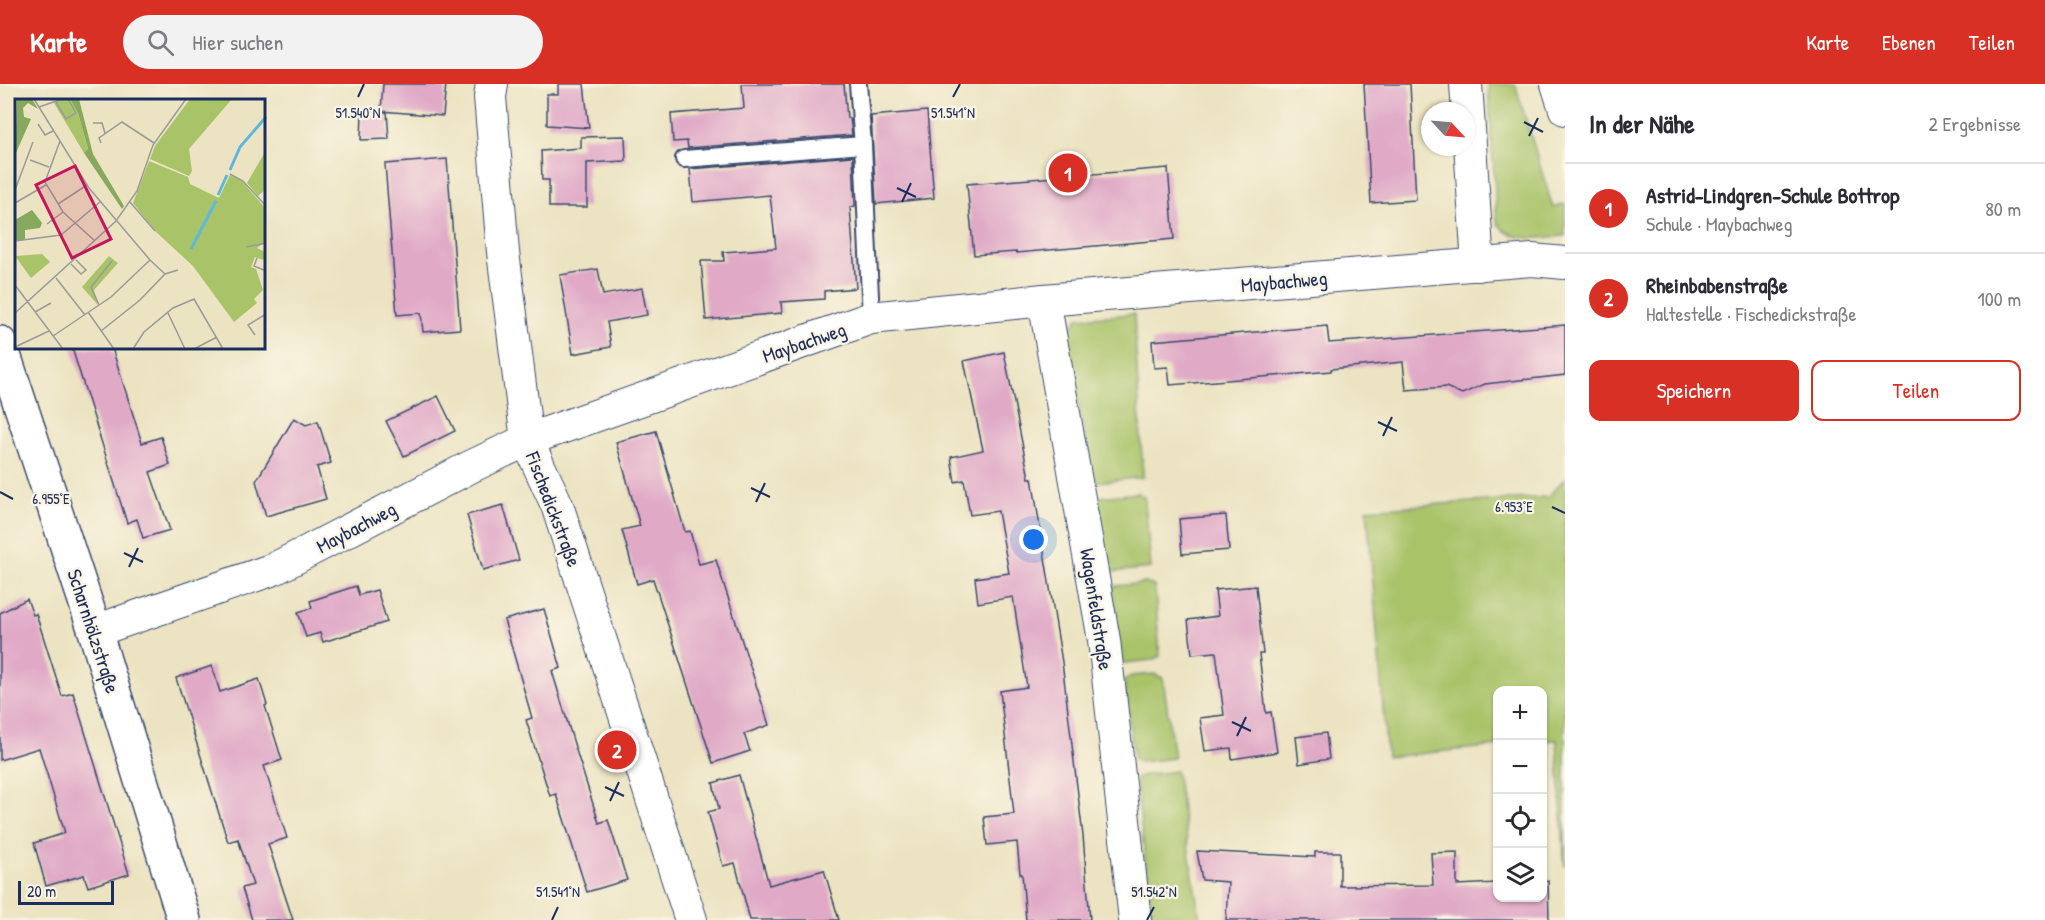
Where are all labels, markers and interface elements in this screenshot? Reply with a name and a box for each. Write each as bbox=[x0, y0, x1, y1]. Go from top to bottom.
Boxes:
search box bbox=[123, 15, 543, 69]
text: Karte bbox=[30, 23, 87, 61]
icon: search bbox=[144, 26, 177, 59]
text: Hier suchen bbox=[192, 27, 283, 57]
text: Karte bbox=[1806, 28, 1849, 57]
text: Ebenen bbox=[1882, 28, 1936, 57]
text: Teilen bbox=[1969, 28, 2015, 57]
inset map bbox=[15, 99, 266, 350]
text: 51.540°N bbox=[335, 102, 381, 123]
text: 51.541°N bbox=[931, 102, 975, 123]
north arrow bbox=[1421, 102, 1475, 156]
text: In der Nähe bbox=[1589, 106, 1695, 141]
text: 2 Ergebnisse bbox=[1929, 110, 2021, 137]
pin: 1 bbox=[1048, 150, 1088, 196]
text: Astrid-Lindgren-Schule Bottrop bbox=[1646, 180, 1899, 210]
text: 1 bbox=[1605, 195, 1612, 222]
text: 80 m bbox=[1985, 195, 2021, 222]
text: Schule · Maybachweg bbox=[1646, 210, 1792, 237]
street label: Maybachweg bbox=[1240, 264, 1328, 298]
text: Rheinbabenstraße bbox=[1646, 270, 1788, 300]
text: 2 bbox=[1604, 285, 1613, 312]
text: 100 m bbox=[1978, 285, 2021, 312]
text: Haltestelle · Fischedickstraße bbox=[1646, 300, 1856, 327]
street label: Maybachweg bbox=[759, 315, 849, 369]
button: Speichern bbox=[1589, 360, 1799, 421]
button: Teilen bbox=[1811, 360, 2021, 421]
street label: Fischedickstraße bbox=[519, 447, 588, 570]
text: 6.955°E bbox=[32, 488, 70, 509]
street label: Maybachweg bbox=[311, 495, 401, 559]
text: 6.953°E bbox=[1495, 496, 1533, 517]
your location bbox=[1019, 525, 1048, 554]
street label: Wagenfeldstraße bbox=[1074, 546, 1120, 672]
street label: Scharnhölzstraße bbox=[61, 566, 127, 697]
map controls bbox=[1493, 686, 1547, 902]
button: + bbox=[1493, 686, 1547, 740]
pin: 2 bbox=[598, 728, 636, 772]
button: − bbox=[1493, 740, 1547, 794]
button: locate bbox=[1493, 794, 1547, 848]
button: layers bbox=[1493, 848, 1547, 902]
scale bar bbox=[18, 878, 114, 906]
text: 20 m bbox=[27, 880, 56, 902]
text: 51.541°N bbox=[536, 881, 580, 902]
text: 51.542°N bbox=[1131, 881, 1177, 902]

